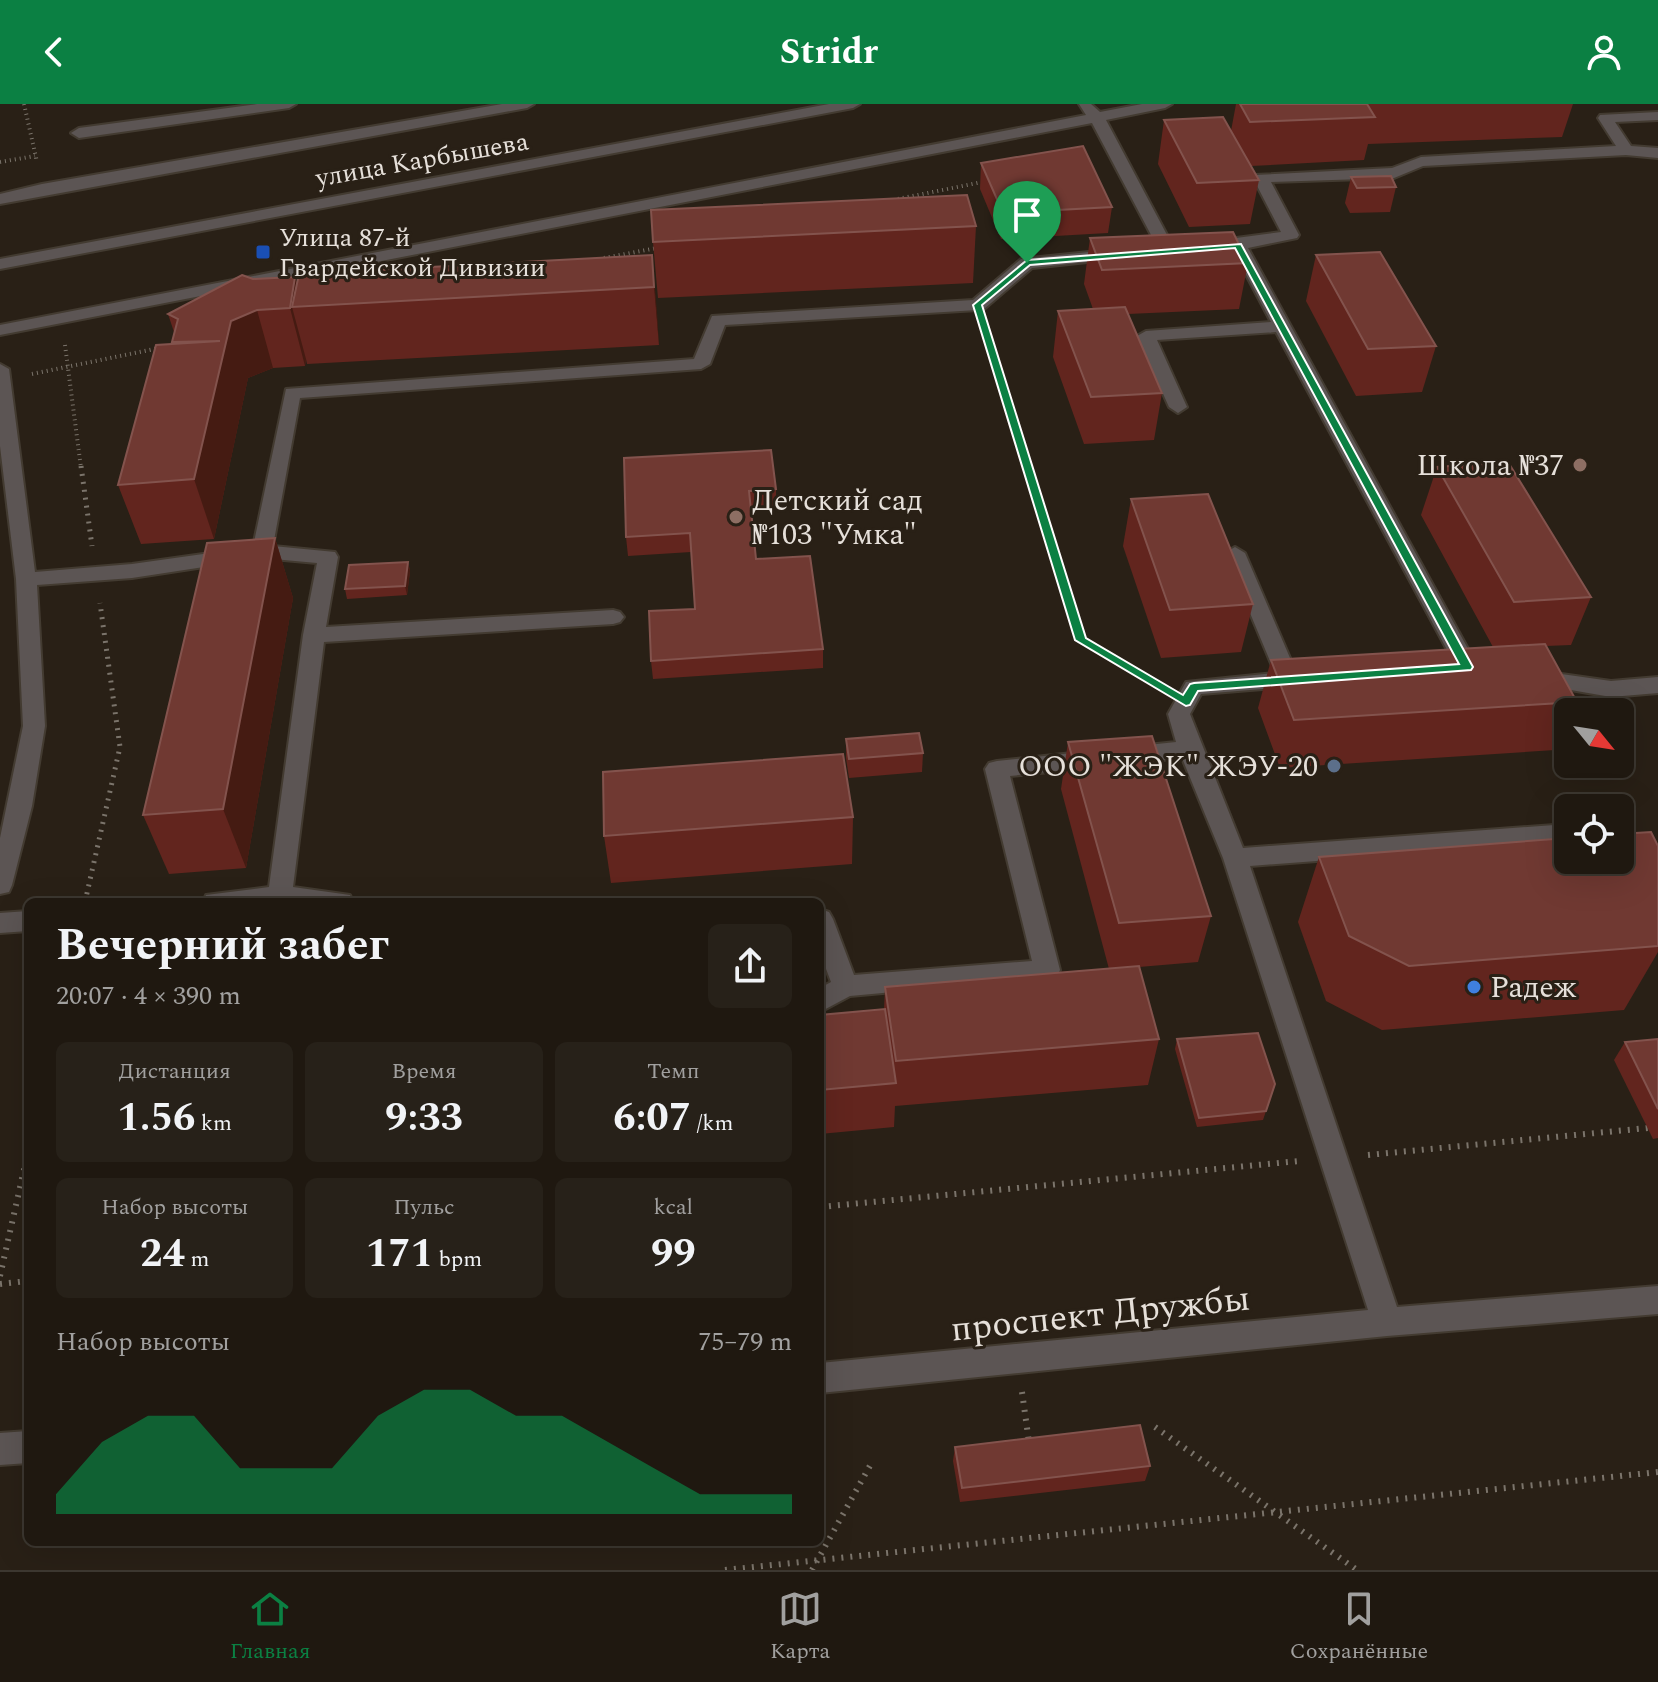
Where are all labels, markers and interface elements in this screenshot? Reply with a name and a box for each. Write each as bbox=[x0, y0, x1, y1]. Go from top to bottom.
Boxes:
text: Stridr bbox=[780, 25, 878, 80]
icon: back bbox=[32, 30, 76, 74]
icon: person bbox=[1582, 30, 1626, 74]
street label: улица Карбышева bbox=[312, 122, 532, 199]
pin bbox=[993, 181, 1061, 263]
icon: arrive bbox=[1005, 193, 1049, 237]
place label: Улица 87-й Гвардейской Дивизии bbox=[279, 218, 545, 288]
marker: Улица 87-й Гвардейской Дивизии bbox=[254, 243, 272, 261]
place label: Школа №37 bbox=[1417, 443, 1564, 489]
marker: Школа №37 bbox=[1571, 456, 1589, 474]
place label: Детский сад №103 "Умка" bbox=[752, 478, 923, 558]
marker: Детский сад №103 "Умка" bbox=[727, 508, 745, 526]
north arrow bbox=[1554, 698, 1634, 778]
map controls bbox=[1554, 698, 1634, 874]
place label: ООО "ЖЭК" ЖЭУ-20 bbox=[1018, 744, 1318, 790]
marker: ООО "ЖЭК" ЖЭУ-20 bbox=[1325, 757, 1343, 775]
button: locate bbox=[1554, 794, 1634, 874]
text: Вечерний забег bbox=[56, 912, 389, 979]
button: share bbox=[708, 924, 792, 1008]
place label: Радеж bbox=[1490, 965, 1577, 1011]
text: 20:07 · 4 × 390 m bbox=[56, 976, 241, 1016]
marker: Радеж bbox=[1465, 978, 1483, 996]
text: Дистанция bbox=[119, 1055, 231, 1088]
text: Время bbox=[391, 1055, 457, 1088]
text: Темп bbox=[647, 1055, 700, 1088]
text: 1.56 bbox=[117, 1088, 195, 1149]
text: 9:33 bbox=[385, 1088, 463, 1149]
text: 6:07 bbox=[613, 1088, 691, 1149]
text: km bbox=[195, 1107, 232, 1140]
text: /km bbox=[691, 1107, 733, 1140]
text: Набор высоты bbox=[101, 1191, 248, 1224]
text: Пульс bbox=[393, 1191, 455, 1224]
text: kcal bbox=[654, 1191, 693, 1224]
text: 24 bbox=[140, 1224, 185, 1285]
text: 171 bbox=[366, 1224, 433, 1285]
text: 99 bbox=[651, 1224, 696, 1285]
text: m bbox=[185, 1243, 209, 1276]
text: bpm bbox=[433, 1243, 482, 1276]
street label: проспект Дружбы bbox=[948, 1271, 1253, 1358]
text: Набор высоты bbox=[56, 1322, 230, 1362]
text: 75–79 m bbox=[698, 1322, 792, 1362]
tab: Главная bbox=[230, 1587, 311, 1668]
tab: Карта bbox=[770, 1587, 830, 1668]
tab: Сохранённые bbox=[1290, 1587, 1428, 1668]

